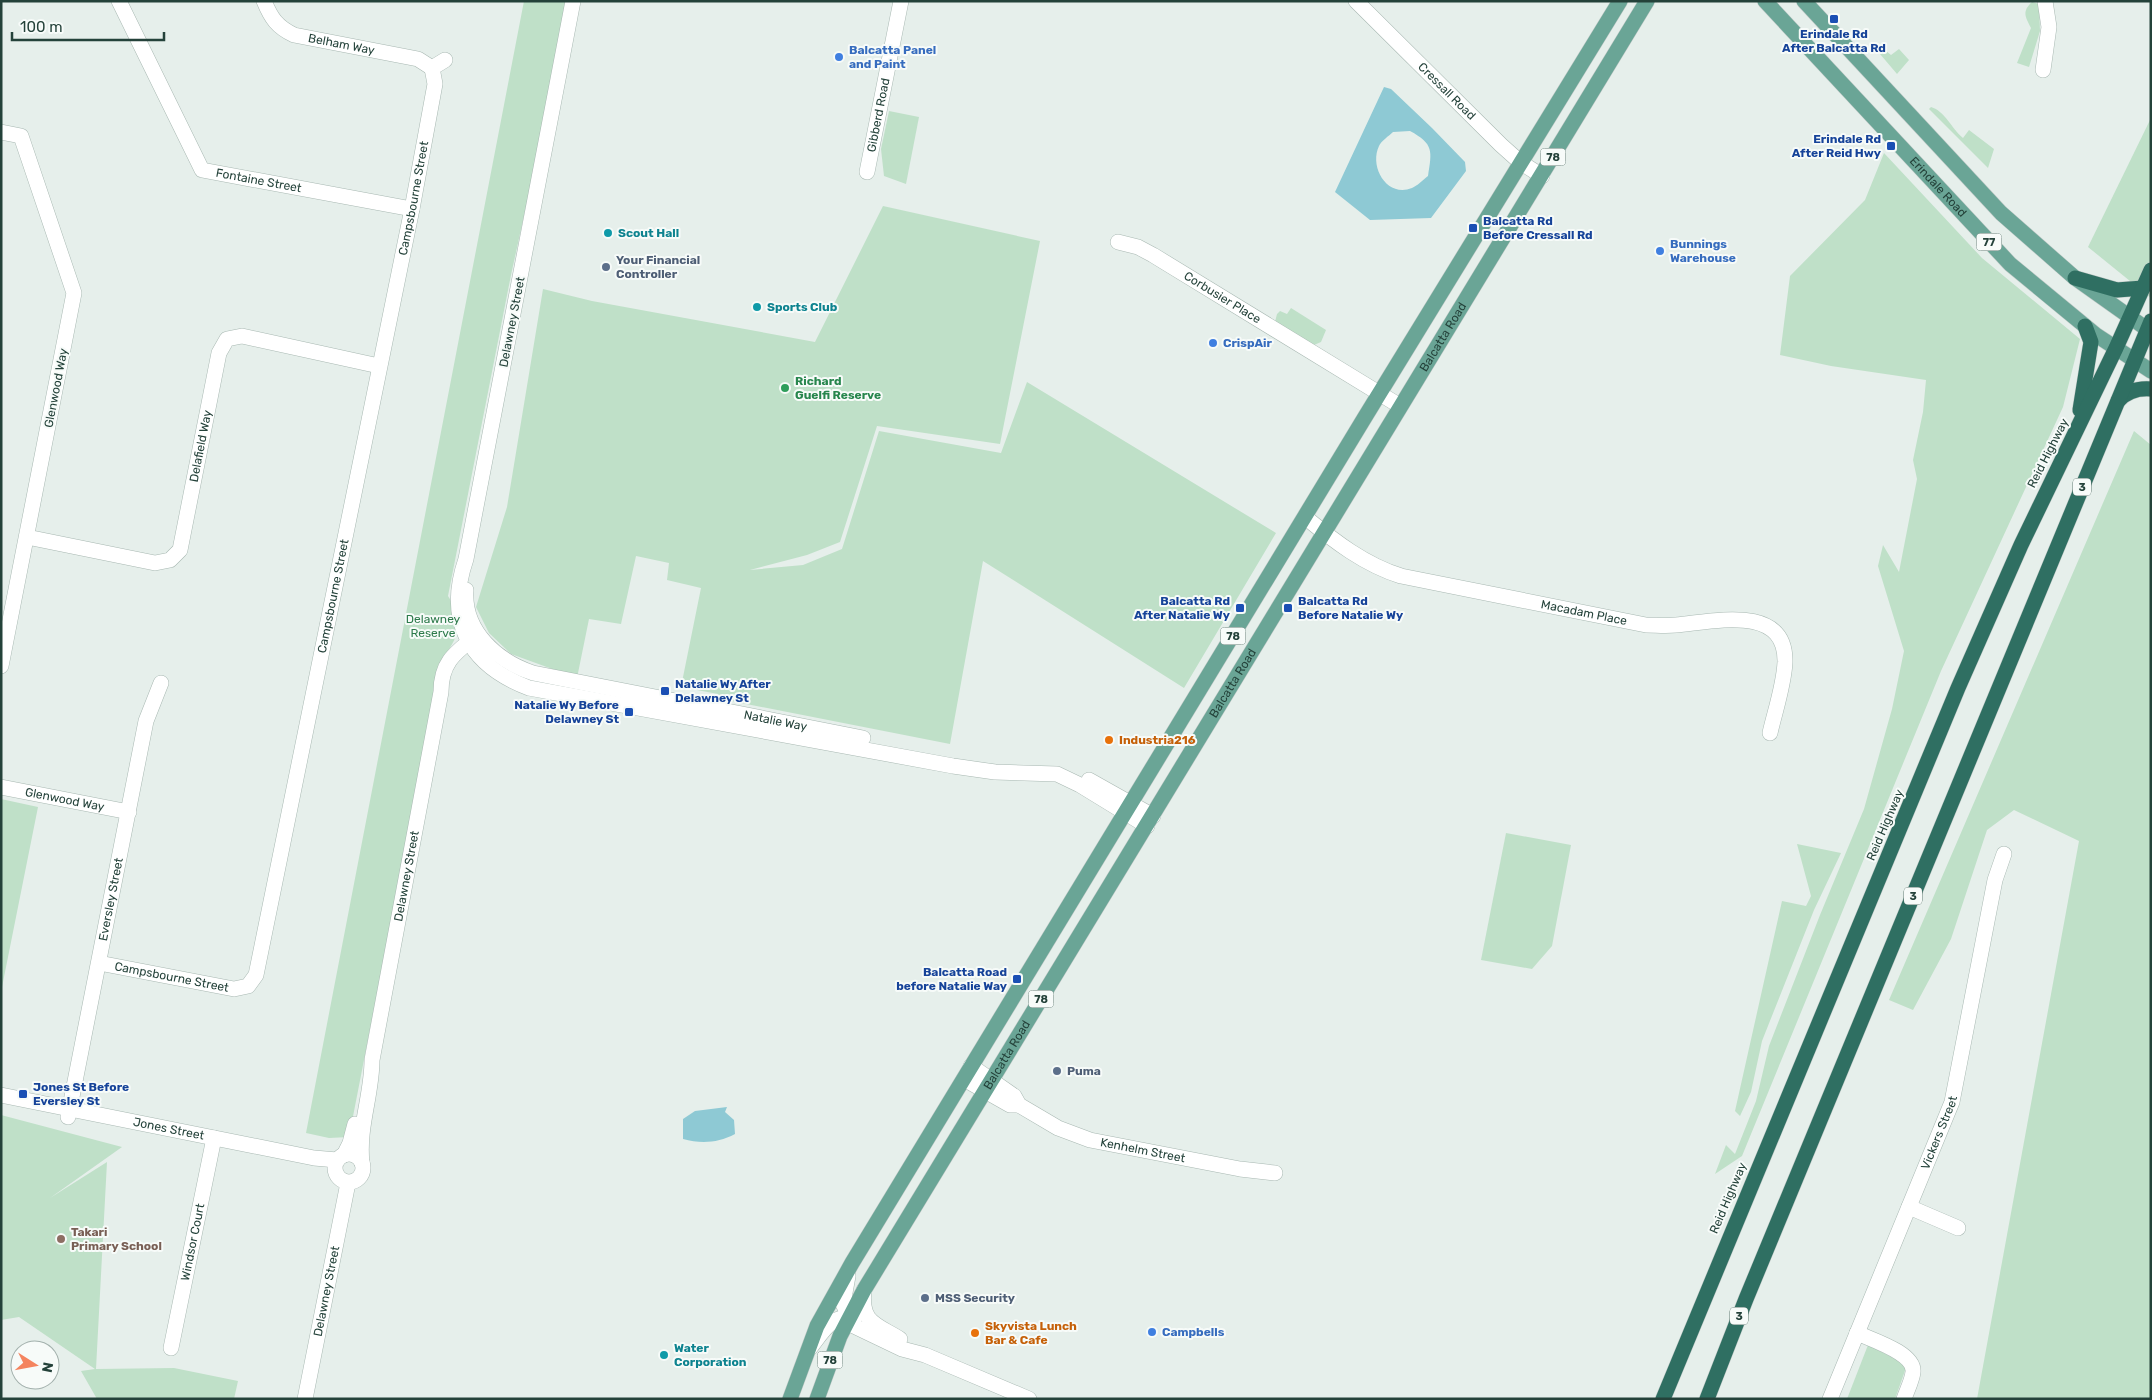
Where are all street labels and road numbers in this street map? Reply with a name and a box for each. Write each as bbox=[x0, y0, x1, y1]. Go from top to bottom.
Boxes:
street label: Belham Way bbox=[307, 31, 376, 58]
street label: Cressall Road bbox=[1415, 60, 1478, 123]
street label: Gibberd Road bbox=[864, 77, 892, 153]
street label: Campsbourne Street bbox=[396, 140, 431, 257]
road number: 78 bbox=[1540, 148, 1566, 166]
street label: Erindale Road bbox=[1907, 154, 1969, 220]
street label: Fontaine Street bbox=[215, 166, 303, 195]
road number: 77 bbox=[1976, 233, 2002, 250]
street label: Corbusier Place bbox=[1181, 269, 1264, 326]
street label: Delawney Street bbox=[496, 275, 528, 368]
street label: Balcatta Road bbox=[1417, 300, 1469, 374]
street label: Glenwood Way bbox=[41, 347, 71, 429]
street label: Delafield Way bbox=[187, 408, 215, 483]
street label: Reid Highway bbox=[2025, 416, 2072, 490]
road number: 3 bbox=[2073, 478, 2091, 496]
street label: Campsbourne Street bbox=[315, 538, 352, 654]
street label: Macadam Place bbox=[1540, 597, 1628, 628]
road number: 78 bbox=[1220, 628, 1246, 644]
street label: Balcatta Road bbox=[1206, 646, 1259, 720]
street label: Natalie Way bbox=[743, 708, 809, 734]
street label: Glenwood Way bbox=[24, 785, 106, 814]
street label: Reid Highway bbox=[1864, 787, 1906, 863]
street label: Delawney Street bbox=[391, 829, 422, 922]
street label: Eversley Street bbox=[96, 856, 126, 942]
road number: 3 bbox=[1904, 888, 1922, 904]
street label: Campsbourne Street bbox=[113, 959, 230, 995]
road number: 78 bbox=[1028, 991, 1054, 1008]
street label: Balcatta Road bbox=[981, 1018, 1033, 1092]
street label: Vickers Street bbox=[1918, 1094, 1960, 1172]
street label: Jones Street bbox=[132, 1115, 206, 1143]
street label: Kenhelm Street bbox=[1099, 1135, 1187, 1165]
street label: Reid Highway bbox=[1707, 1160, 1749, 1236]
street label: Windsor Court bbox=[178, 1202, 207, 1282]
street label: Delawney Street bbox=[311, 1244, 342, 1338]
road number: 3 bbox=[1730, 1308, 1748, 1324]
road number: 78 bbox=[818, 1352, 842, 1368]

